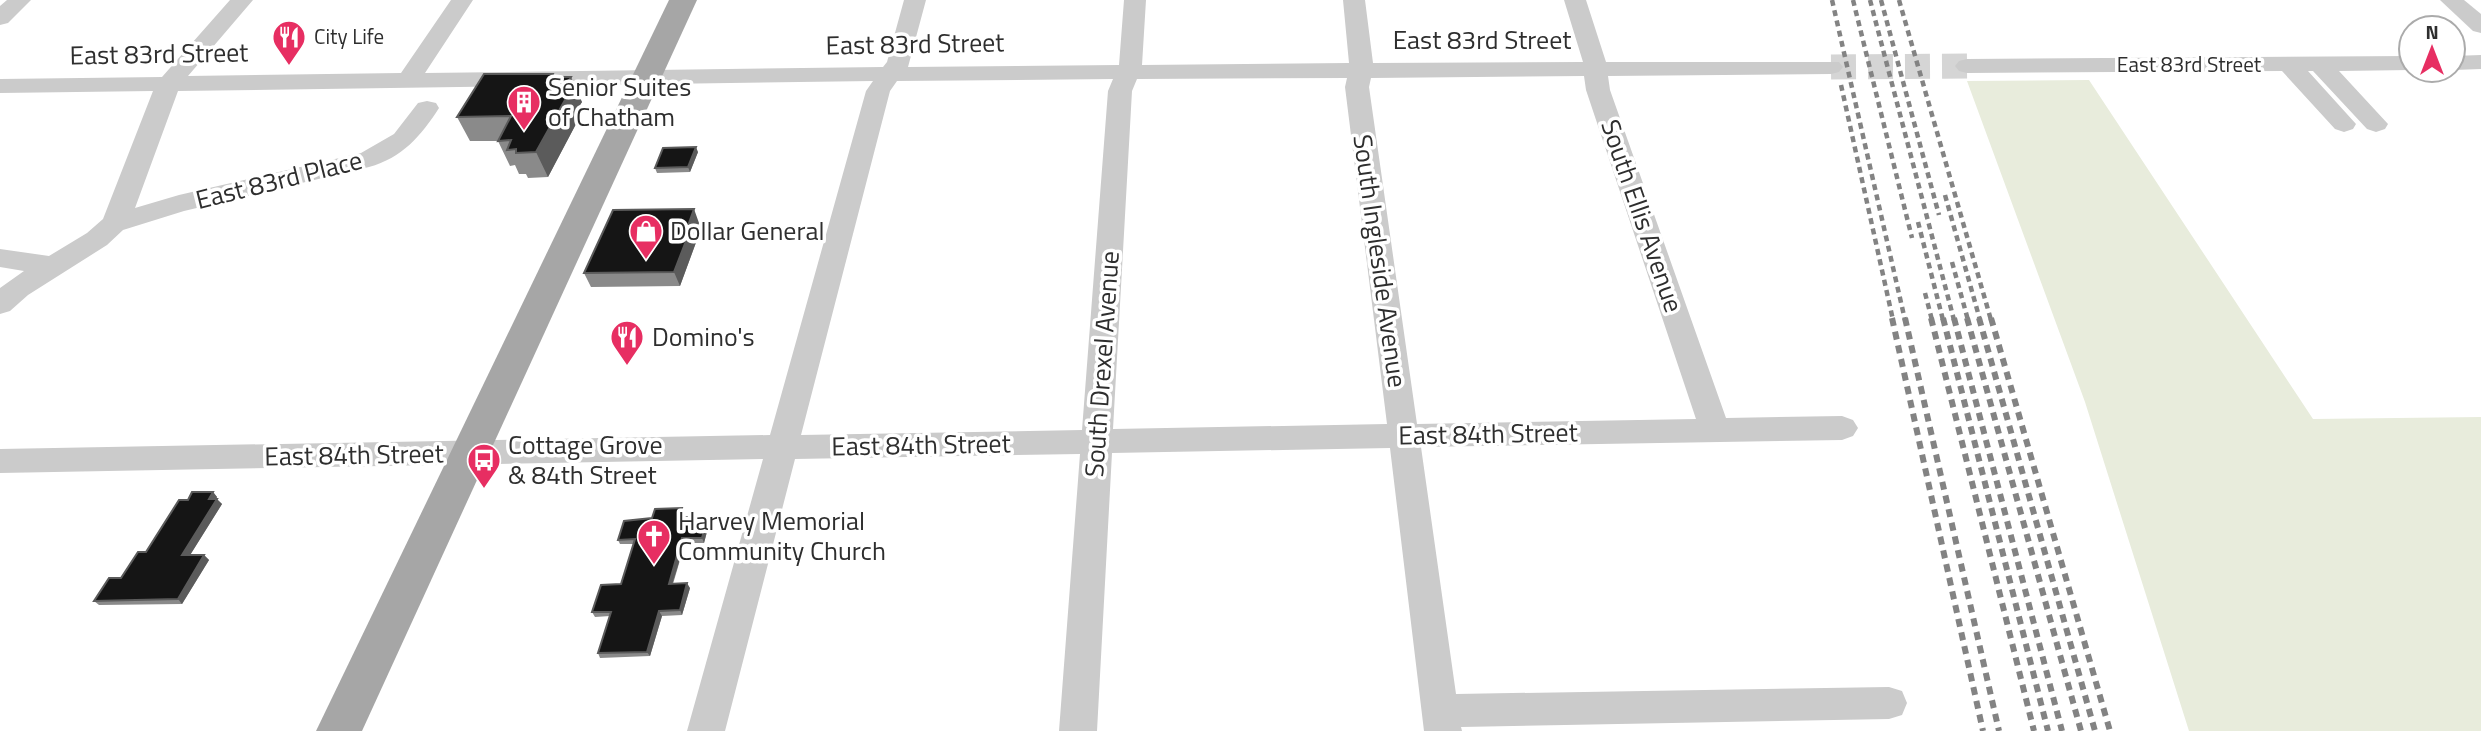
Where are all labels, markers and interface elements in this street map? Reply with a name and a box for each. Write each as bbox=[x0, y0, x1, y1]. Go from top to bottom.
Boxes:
north arrow bbox=[2397, 14, 2467, 84]
text: N bbox=[2425, 17, 2439, 46]
restaurant icon: City Life bbox=[270, 18, 308, 67]
place label: City Life bbox=[314, 20, 384, 52]
street label: East 83rd Street bbox=[1393, 20, 1571, 59]
street label: East 83rd Street bbox=[825, 22, 1005, 65]
street label: East 83rd Street bbox=[69, 32, 249, 75]
street label: East 83rd Street bbox=[2117, 48, 2262, 80]
place label: Senior Suites of Chatham bbox=[548, 67, 691, 136]
building icon: Senior Suites of Chatham bbox=[505, 83, 543, 132]
street label: South Ellis Avenue bbox=[1591, 114, 1694, 318]
street label: South Ingleside Avenue bbox=[1343, 132, 1418, 390]
street label: East 83rd Place bbox=[192, 140, 366, 219]
place label: Dollar General bbox=[670, 211, 825, 250]
shop icon: Dollar General bbox=[627, 212, 665, 261]
street label: South Drexel Avenue bbox=[1074, 250, 1129, 478]
place label: Domino's bbox=[652, 317, 755, 356]
restaurant icon: Domino's bbox=[608, 318, 646, 367]
street label: East 84th Street bbox=[1398, 412, 1578, 455]
street label: East 84th Street bbox=[831, 423, 1011, 466]
place label: Cottage Grove & 84th Street bbox=[508, 425, 663, 494]
street label: East 84th Street bbox=[264, 433, 444, 476]
bus stop icon: Cottage Grove & 84th Street bbox=[465, 441, 503, 490]
place label: Harvey Memorial Community Church bbox=[678, 501, 886, 570]
church icon: Harvey Memorial Community Church bbox=[635, 517, 673, 566]

